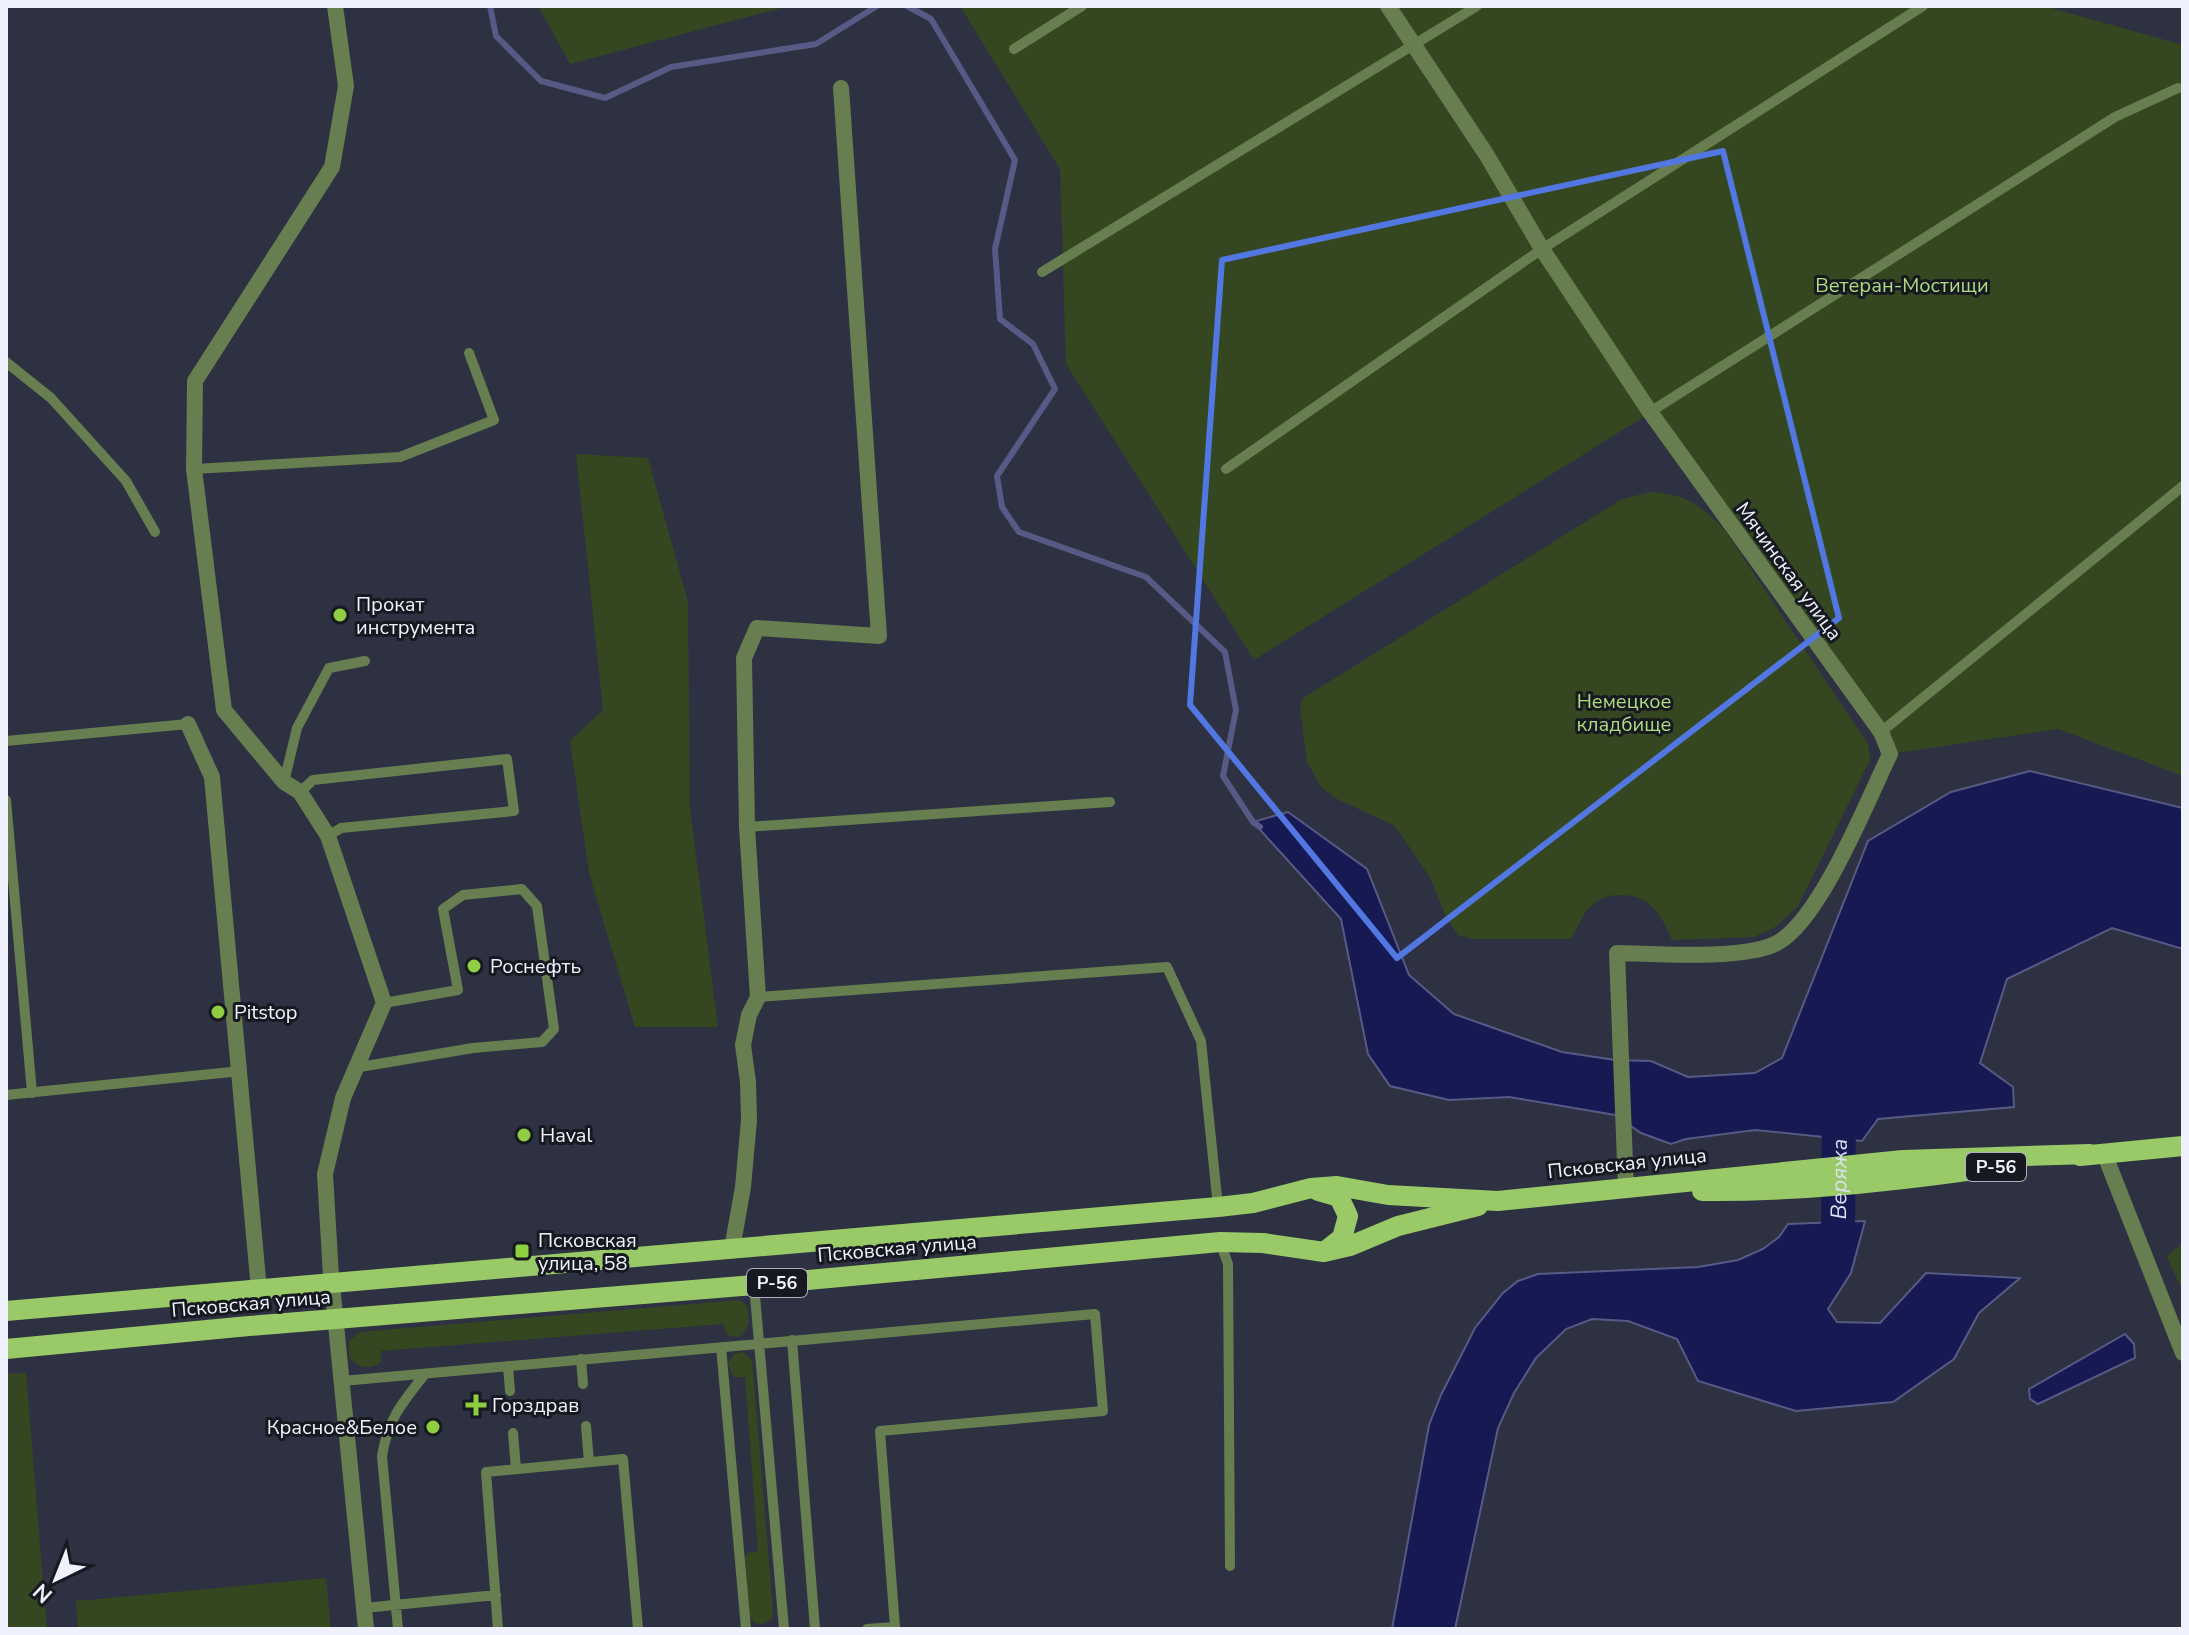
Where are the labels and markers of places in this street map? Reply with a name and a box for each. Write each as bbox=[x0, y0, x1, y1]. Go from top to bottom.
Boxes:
place label: Прокат инструмента bbox=[356, 591, 475, 641]
marker: Прокат инструмента bbox=[331, 606, 349, 624]
place label: Роснефть bbox=[490, 953, 581, 980]
marker: Роснефть bbox=[465, 957, 483, 975]
place label: Pitstop bbox=[234, 999, 298, 1026]
marker: Pitstop bbox=[209, 1003, 227, 1021]
place label: Haval bbox=[540, 1122, 592, 1149]
marker: Haval bbox=[515, 1126, 533, 1144]
place label: Псковская улица, 58 bbox=[538, 1227, 637, 1277]
marker: Псковская улица, 58 bbox=[513, 1242, 531, 1260]
place label: Горздрав bbox=[492, 1392, 579, 1419]
marker: Горздрав bbox=[467, 1396, 485, 1414]
place label: Красное&Белое bbox=[267, 1414, 417, 1441]
marker: Красное&Белое bbox=[424, 1418, 442, 1436]

